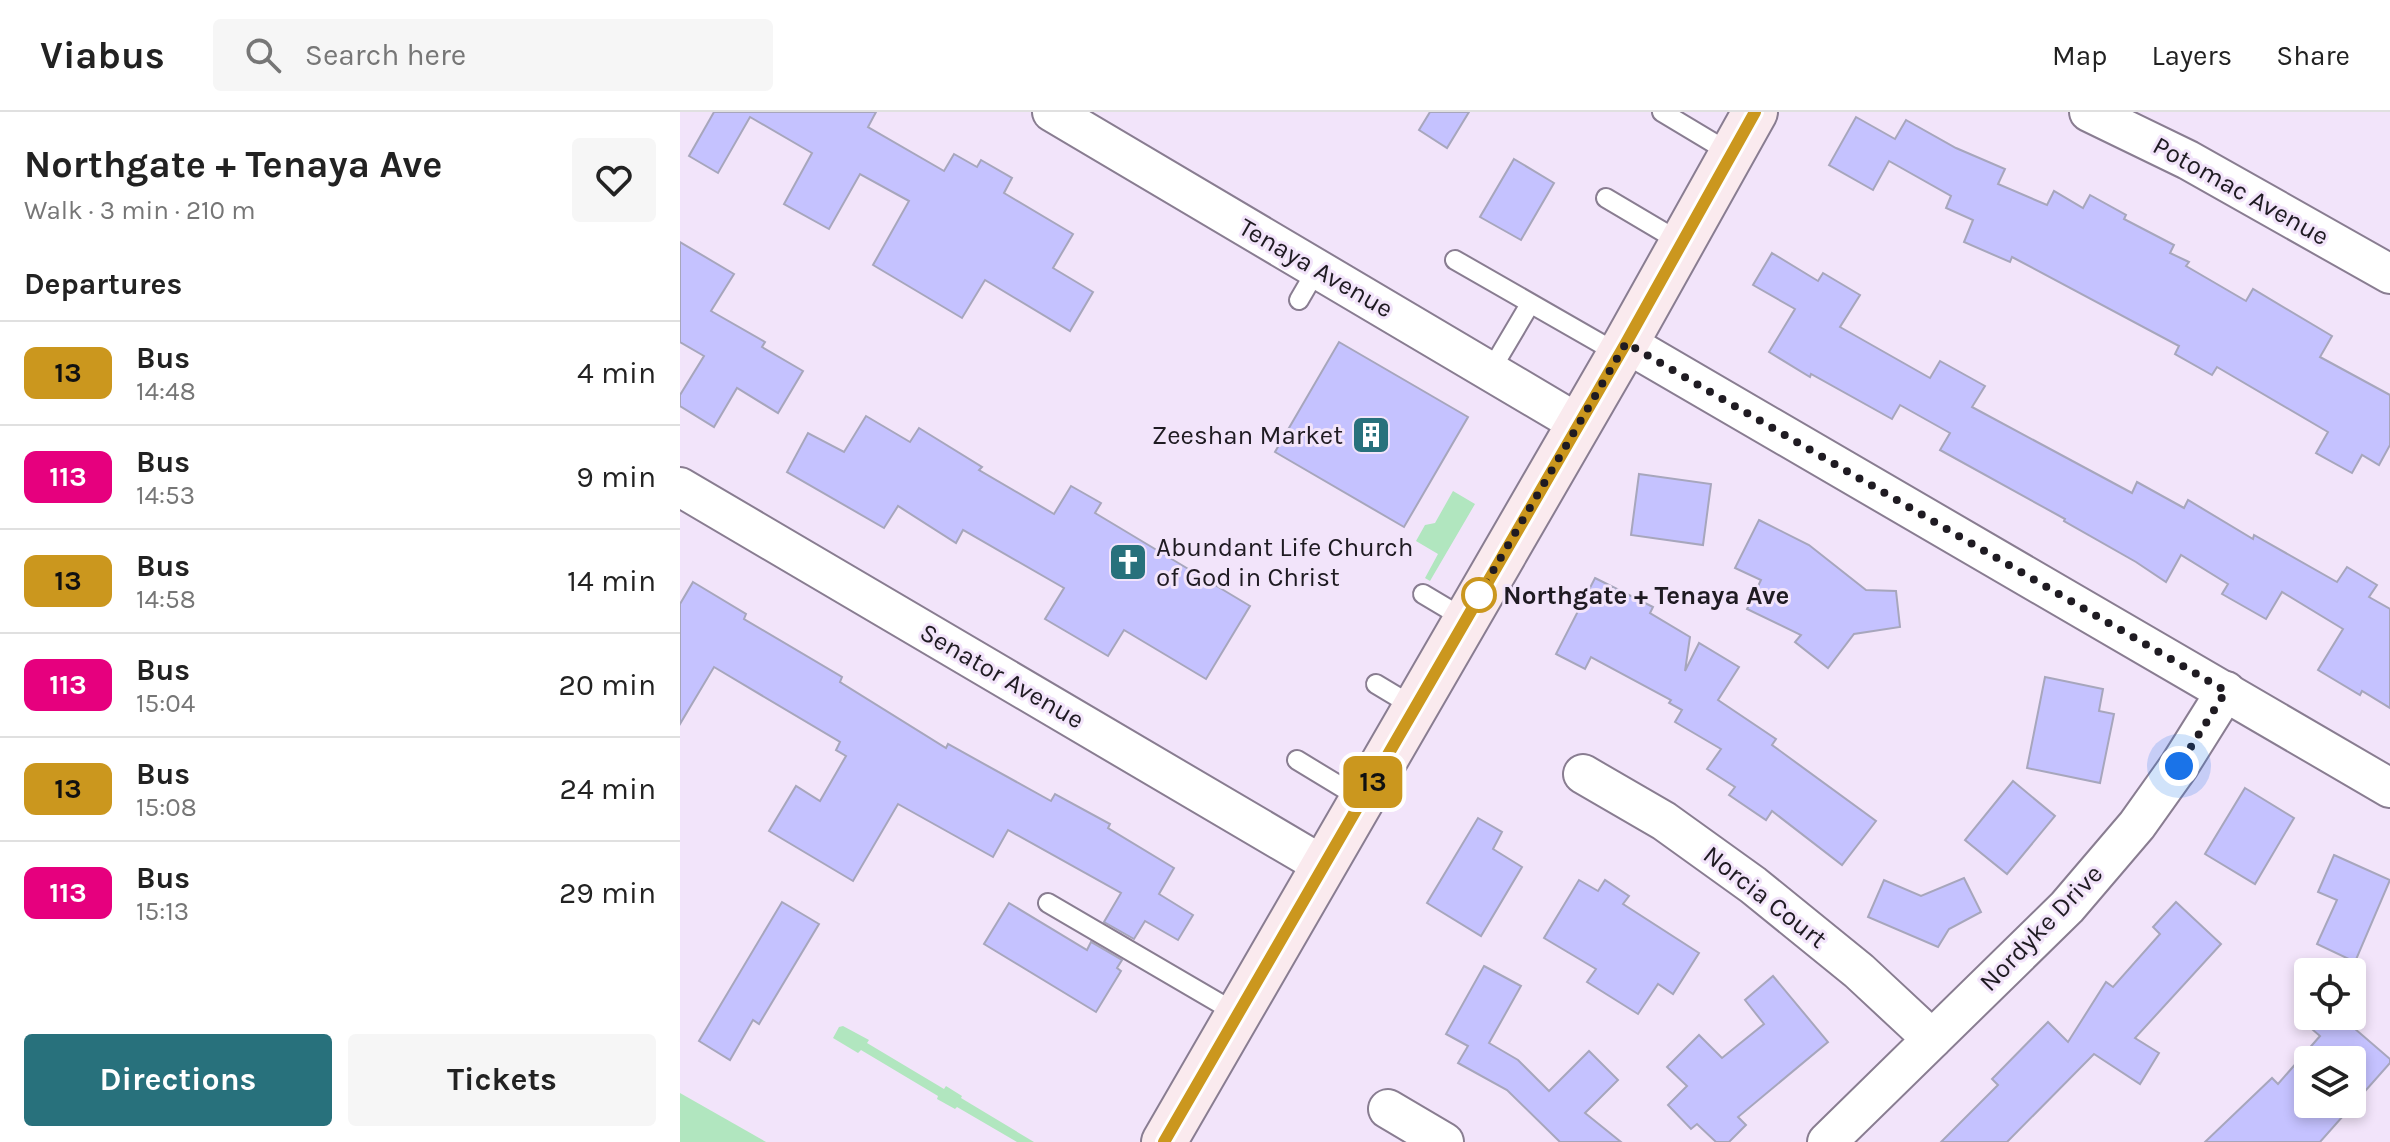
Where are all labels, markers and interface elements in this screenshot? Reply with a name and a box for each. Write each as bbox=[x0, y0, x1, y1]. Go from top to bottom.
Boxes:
search box bbox=[213, 19, 773, 91]
text: Viabus bbox=[40, 33, 165, 78]
icon: search bbox=[241, 33, 285, 77]
text: Search here bbox=[305, 37, 466, 73]
text: Map bbox=[2052, 39, 2107, 72]
text: Layers bbox=[2151, 39, 2232, 72]
text: Share bbox=[2276, 39, 2350, 72]
street label: Potomac Avenue bbox=[2148, 130, 2334, 252]
button: heart bbox=[572, 138, 656, 222]
text: Northgate + Tenaya Ave bbox=[24, 142, 442, 187]
text: Walk · 3 min · 210 m bbox=[24, 195, 256, 226]
street label: Tenaya Avenue bbox=[1234, 211, 1398, 325]
text: Departures bbox=[24, 266, 182, 302]
text: Bus bbox=[136, 340, 190, 376]
text: 4 min bbox=[577, 355, 656, 391]
text: 13 bbox=[54, 356, 82, 389]
text: 14:48 bbox=[136, 376, 196, 407]
building icon: Zeeshan Market bbox=[1350, 414, 1392, 456]
place label: Zeeshan Market bbox=[1152, 420, 1343, 451]
text: Bus bbox=[136, 444, 190, 480]
text: 9 min bbox=[576, 459, 656, 495]
text: 113 bbox=[49, 460, 87, 493]
text: 14:53 bbox=[136, 480, 195, 511]
place label: Abundant Life Church of God in Christ bbox=[1156, 532, 1413, 593]
church icon: Abundant Life Church of God in Christ bbox=[1107, 541, 1149, 583]
text: Bus bbox=[136, 548, 190, 584]
text: 14 min bbox=[567, 563, 656, 599]
text: 13 bbox=[54, 564, 82, 597]
marker: Northgate + Tenaya Ave bbox=[1462, 578, 1496, 612]
place label: Northgate + Tenaya Ave bbox=[1503, 580, 1789, 611]
text: 14:58 bbox=[136, 584, 196, 615]
street label: Senator Avenue bbox=[914, 617, 1090, 735]
text: Bus bbox=[136, 652, 190, 688]
text: 20 min bbox=[559, 667, 656, 703]
text: 113 bbox=[49, 668, 87, 701]
text: 15:04 bbox=[136, 688, 195, 719]
your location bbox=[2159, 746, 2199, 786]
text: Bus bbox=[136, 756, 190, 792]
line badge: 13 bbox=[1337, 756, 1409, 808]
text: 13 bbox=[1359, 765, 1387, 798]
text: 24 min bbox=[560, 771, 656, 807]
text: 13 bbox=[54, 772, 82, 805]
text: 15:08 bbox=[136, 792, 197, 823]
street label: Norcia Court bbox=[1697, 839, 1833, 955]
street label: Nordyke Drive bbox=[1973, 858, 2109, 998]
text: Bus bbox=[136, 860, 190, 896]
text: 29 min bbox=[559, 875, 656, 911]
text: 113 bbox=[49, 876, 87, 909]
text: 15:13 bbox=[136, 896, 189, 927]
map controls bbox=[2294, 958, 2366, 1118]
button: locate bbox=[2294, 958, 2366, 1030]
button: Directions bbox=[24, 1034, 332, 1126]
button: Tickets bbox=[348, 1034, 656, 1126]
button: layers bbox=[2294, 1046, 2366, 1118]

